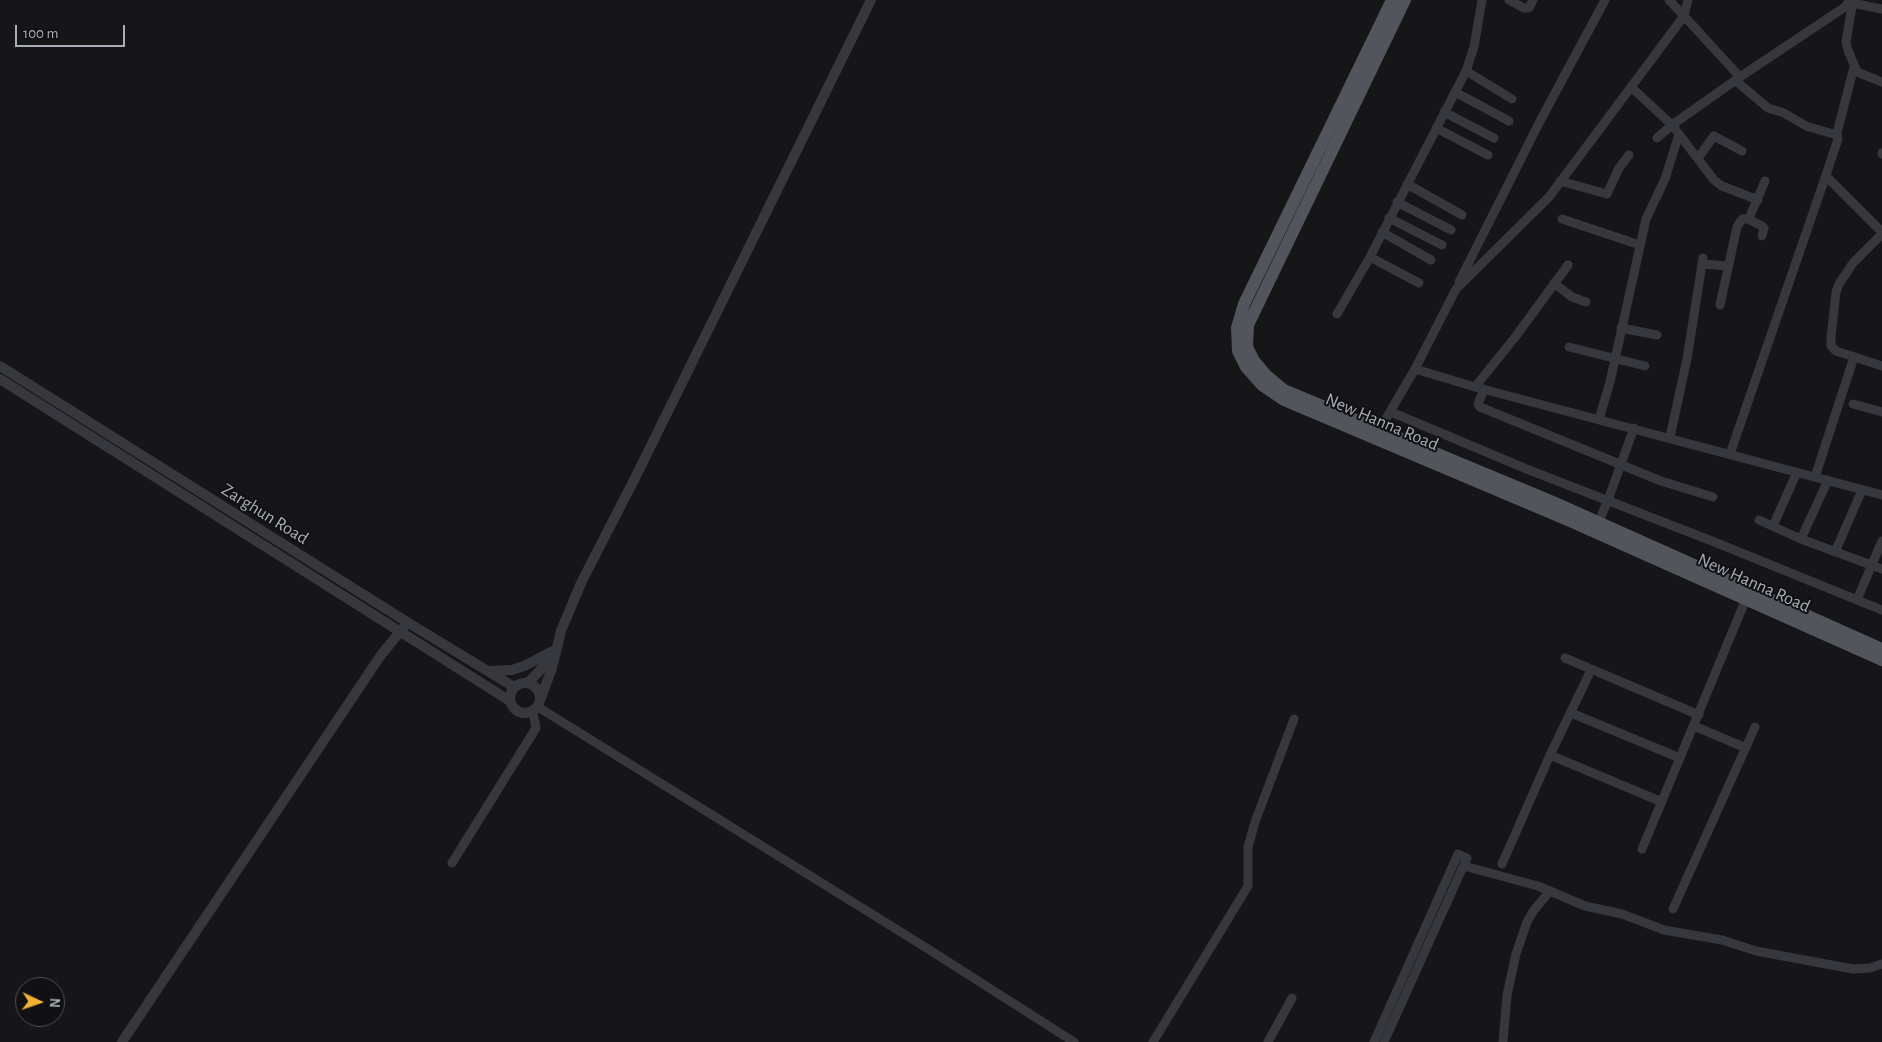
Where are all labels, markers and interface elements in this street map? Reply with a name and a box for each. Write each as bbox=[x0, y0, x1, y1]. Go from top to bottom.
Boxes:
scale bar bbox=[18, 15, 128, 47]
text: 100 m bbox=[23, 26, 58, 41]
street label: New Hanna Road bbox=[1322, 388, 1442, 456]
street label: Zarghun Road bbox=[217, 479, 313, 549]
street label: New Hanna Road bbox=[1694, 549, 1814, 617]
north arrow bbox=[15, 977, 65, 1027]
text: N bbox=[47, 997, 61, 1008]

